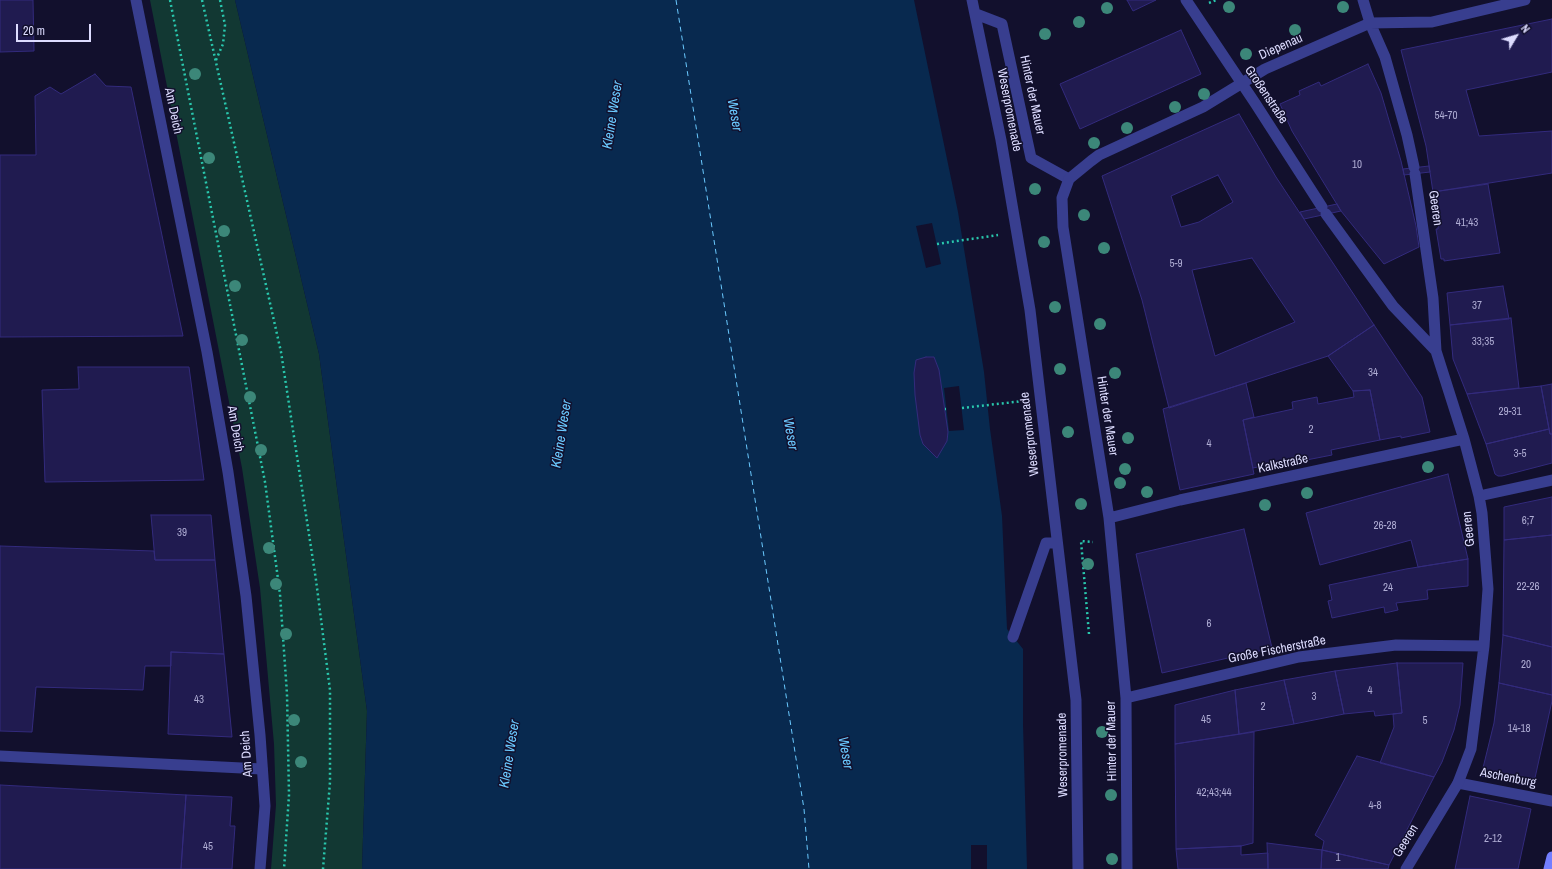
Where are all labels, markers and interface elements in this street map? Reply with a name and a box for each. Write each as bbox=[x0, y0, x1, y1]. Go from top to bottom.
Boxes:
scale bar bbox=[18, 16, 93, 42]
north arrow bbox=[1496, 16, 1536, 56]
text: N bbox=[1518, 22, 1533, 35]
text: 20 m bbox=[23, 23, 45, 39]
street label: Diepenau bbox=[1257, 30, 1305, 64]
street label: Hinter der Mauer bbox=[1016, 54, 1048, 136]
street label: Großenstraße bbox=[1241, 63, 1291, 127]
street label: Weserpromenade bbox=[993, 67, 1025, 153]
water label: Kleine Weser bbox=[599, 80, 627, 150]
street label: Am Deich bbox=[161, 86, 185, 136]
water label: Weser bbox=[723, 97, 745, 133]
house number: 54-70 bbox=[1434, 109, 1458, 123]
house number: 10 bbox=[1352, 158, 1362, 172]
street label: Geeren bbox=[1425, 189, 1445, 227]
house number: 41;43 bbox=[1456, 216, 1478, 230]
house number: 5-9 bbox=[1169, 257, 1183, 271]
house number: 37 bbox=[1472, 299, 1482, 313]
house number: 33;35 bbox=[1472, 335, 1494, 349]
house number: 34 bbox=[1368, 366, 1378, 380]
street label: Hinter der Mauer bbox=[1093, 375, 1121, 457]
street label: Weserpromenade bbox=[1017, 391, 1043, 477]
water label: Kleine Weser bbox=[548, 399, 576, 469]
street label: Am Deich bbox=[223, 405, 247, 453]
house number: 29-31 bbox=[1498, 405, 1522, 419]
water label: Weser bbox=[779, 416, 801, 452]
house number: 2 bbox=[1308, 423, 1314, 437]
house number: 4 bbox=[1206, 437, 1212, 451]
house number: 3-5 bbox=[1513, 447, 1527, 461]
street label: Kalkstraße bbox=[1256, 451, 1310, 477]
street label: Geeren bbox=[1459, 511, 1479, 547]
house number: 6;7 bbox=[1522, 514, 1534, 528]
house number: 26-28 bbox=[1373, 519, 1397, 533]
house number: 39 bbox=[177, 526, 187, 540]
house number: 22-26 bbox=[1516, 580, 1540, 594]
house number: 24 bbox=[1383, 581, 1393, 595]
house number: 6 bbox=[1206, 617, 1212, 631]
street label: Große Fischerstraße bbox=[1227, 633, 1327, 667]
house number: 20 bbox=[1521, 658, 1531, 672]
house number: 4 bbox=[1367, 684, 1373, 698]
house number: 3 bbox=[1311, 690, 1317, 704]
house number: 43 bbox=[194, 693, 204, 707]
house number: 2 bbox=[1260, 700, 1266, 714]
street label: Hinter der Mauer bbox=[1103, 701, 1121, 781]
street label: Weserpromenade bbox=[1054, 713, 1072, 797]
house number: 45 bbox=[1201, 713, 1211, 727]
house number: 5 bbox=[1422, 714, 1428, 728]
water label: Kleine Weser bbox=[496, 719, 524, 789]
house number: 14-18 bbox=[1507, 722, 1531, 736]
street label: Am Deich bbox=[238, 730, 256, 778]
water label: Weser bbox=[834, 735, 856, 771]
street label: Aschenburg bbox=[1479, 765, 1537, 791]
house number: 42;43;44 bbox=[1196, 786, 1232, 800]
house number: 4-8 bbox=[1368, 799, 1382, 813]
street label: Geeren bbox=[1390, 822, 1422, 860]
house number: 2-12 bbox=[1484, 832, 1502, 846]
house number: 45 bbox=[203, 840, 213, 854]
house number: 1 bbox=[1335, 851, 1341, 865]

